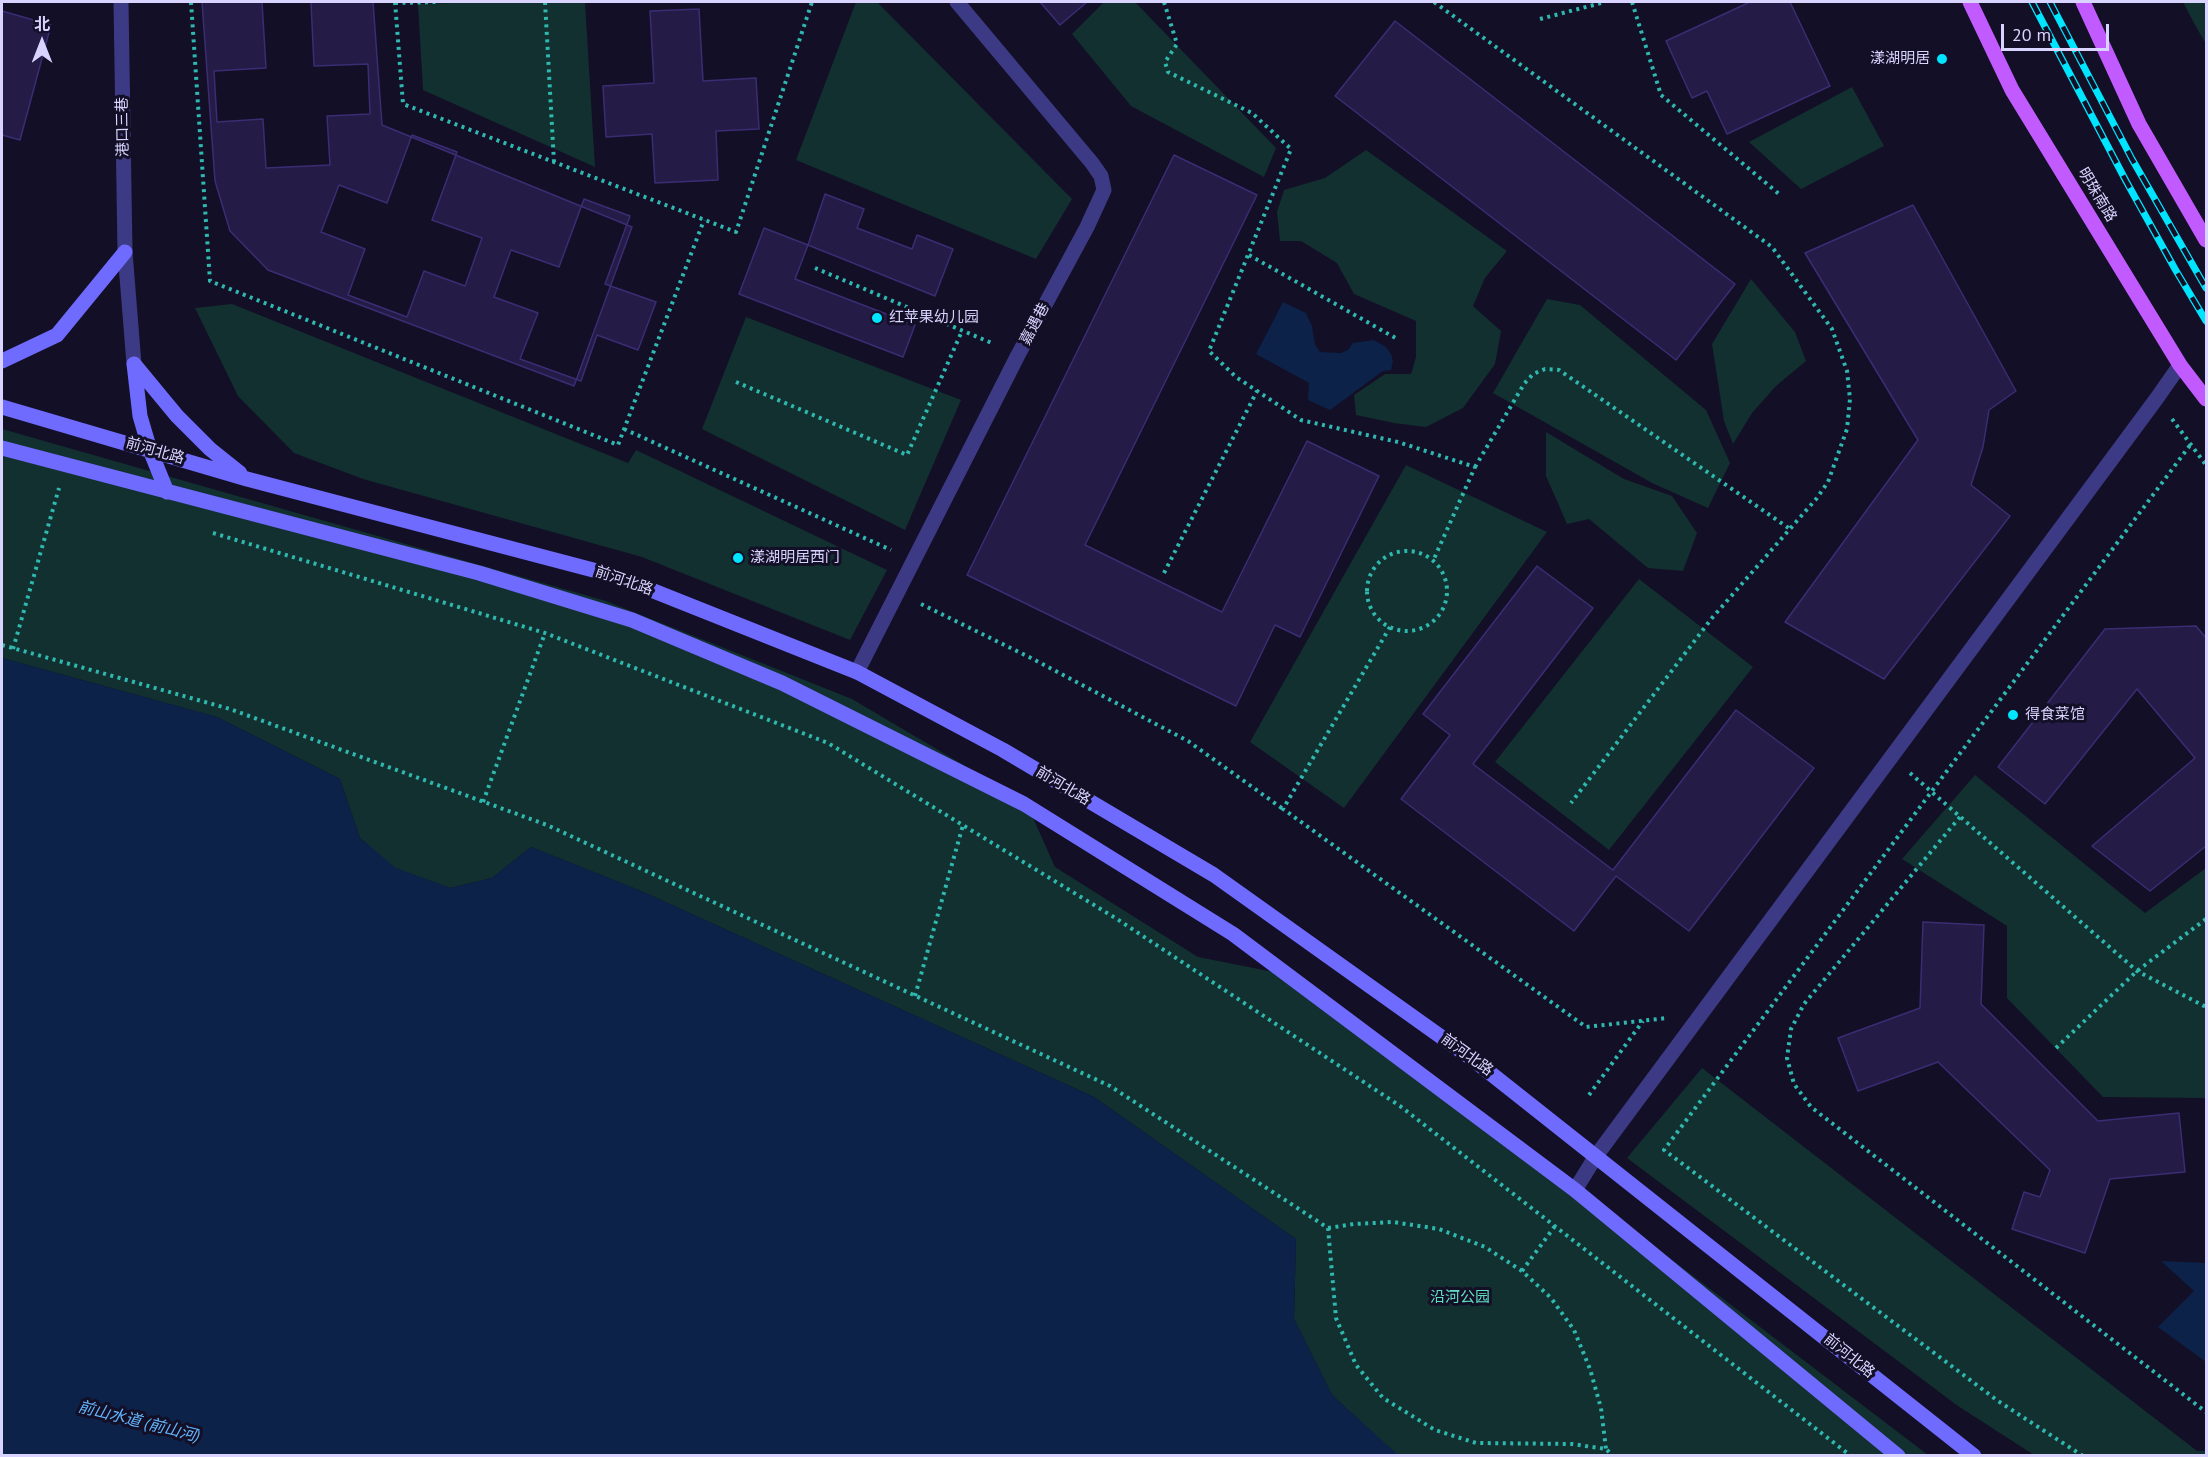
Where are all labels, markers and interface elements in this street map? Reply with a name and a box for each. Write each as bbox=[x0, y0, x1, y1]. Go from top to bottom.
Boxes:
north arrow bbox=[12, 12, 72, 72]
scale bar bbox=[2004, 12, 2112, 50]
text: 北 bbox=[34, 14, 50, 34]
text: 20 m bbox=[2012, 23, 2051, 46]
place label: 漾湖明居 bbox=[1870, 50, 1930, 68]
marker: 漾湖明居 bbox=[1935, 52, 1949, 66]
street label: 港口三巷 bbox=[113, 97, 133, 157]
street label: 明珠南路 bbox=[2074, 165, 2120, 225]
street label: 嘉遇巷 bbox=[1016, 300, 1054, 348]
place label: 红苹果幼儿园 bbox=[889, 309, 979, 327]
marker: 红苹果幼儿园 bbox=[870, 311, 884, 325]
street label: 前河北路 bbox=[124, 434, 186, 468]
place label: 漾湖明居西门 bbox=[750, 549, 840, 567]
marker: 漾湖明居西门 bbox=[731, 551, 745, 565]
street label: 前河北路 bbox=[593, 563, 655, 599]
place label: 得食菜馆 bbox=[2025, 706, 2085, 724]
marker: 得食菜馆 bbox=[2006, 708, 2020, 722]
street label: 前河北路 bbox=[1033, 763, 1093, 809]
street label: 前河北路 bbox=[1437, 1030, 1497, 1080]
park label: 沿河公园 bbox=[1430, 1289, 1490, 1307]
street label: 前河北路 bbox=[1820, 1330, 1878, 1382]
water label: 前山水道 (前山河) bbox=[76, 1398, 202, 1446]

